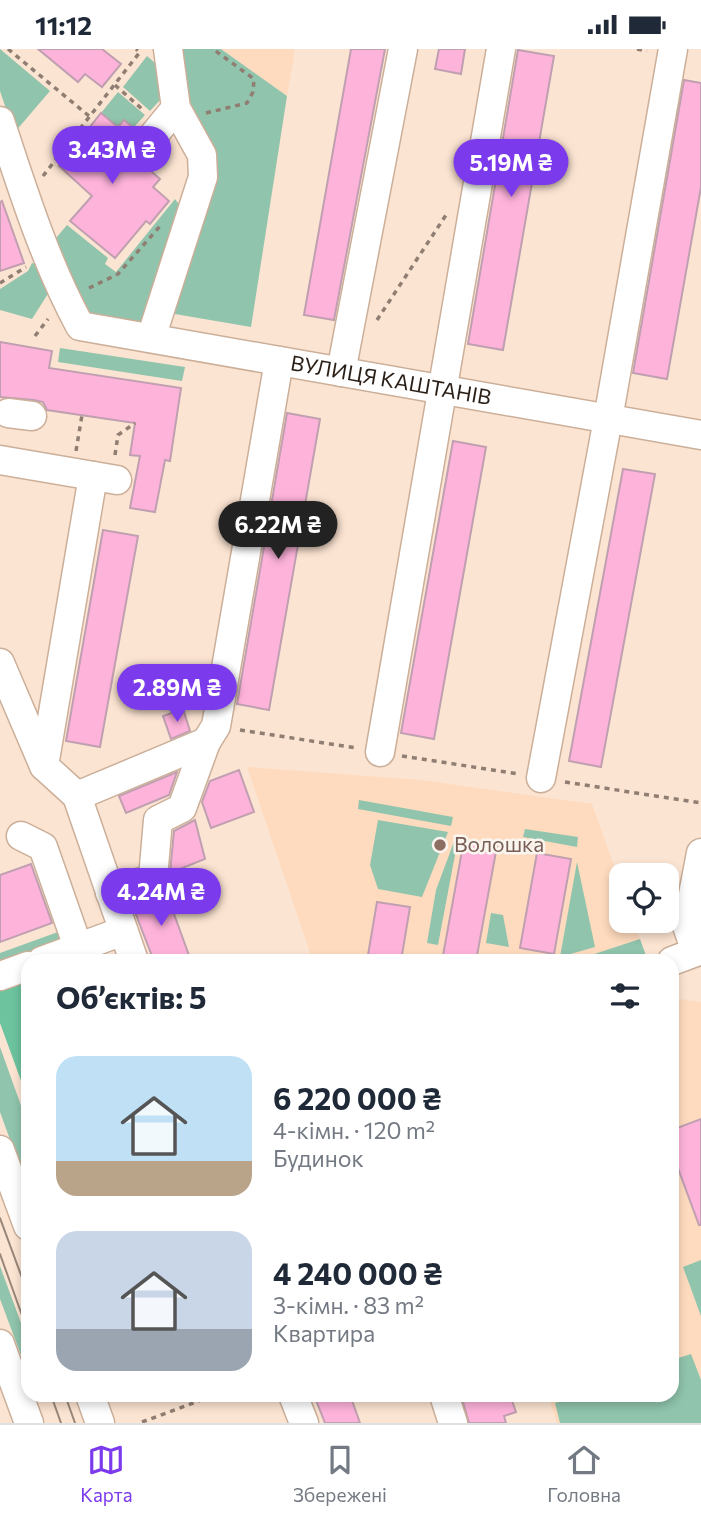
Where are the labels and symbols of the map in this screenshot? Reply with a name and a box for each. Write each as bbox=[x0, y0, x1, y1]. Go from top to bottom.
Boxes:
pin: 3.43M ₴ bbox=[47, 127, 177, 186]
pin: 5.19M ₴ bbox=[446, 139, 576, 199]
street label: ВУЛИЦЯ КАШТАНІВ bbox=[289, 349, 493, 409]
pin: 6.22M ₴ bbox=[213, 501, 343, 561]
pin: 2.89M ₴ bbox=[112, 665, 242, 724]
place label: Волошка bbox=[454, 831, 544, 856]
marker: Волошка bbox=[432, 837, 448, 853]
pin: 4.24M ₴ bbox=[96, 869, 226, 928]

